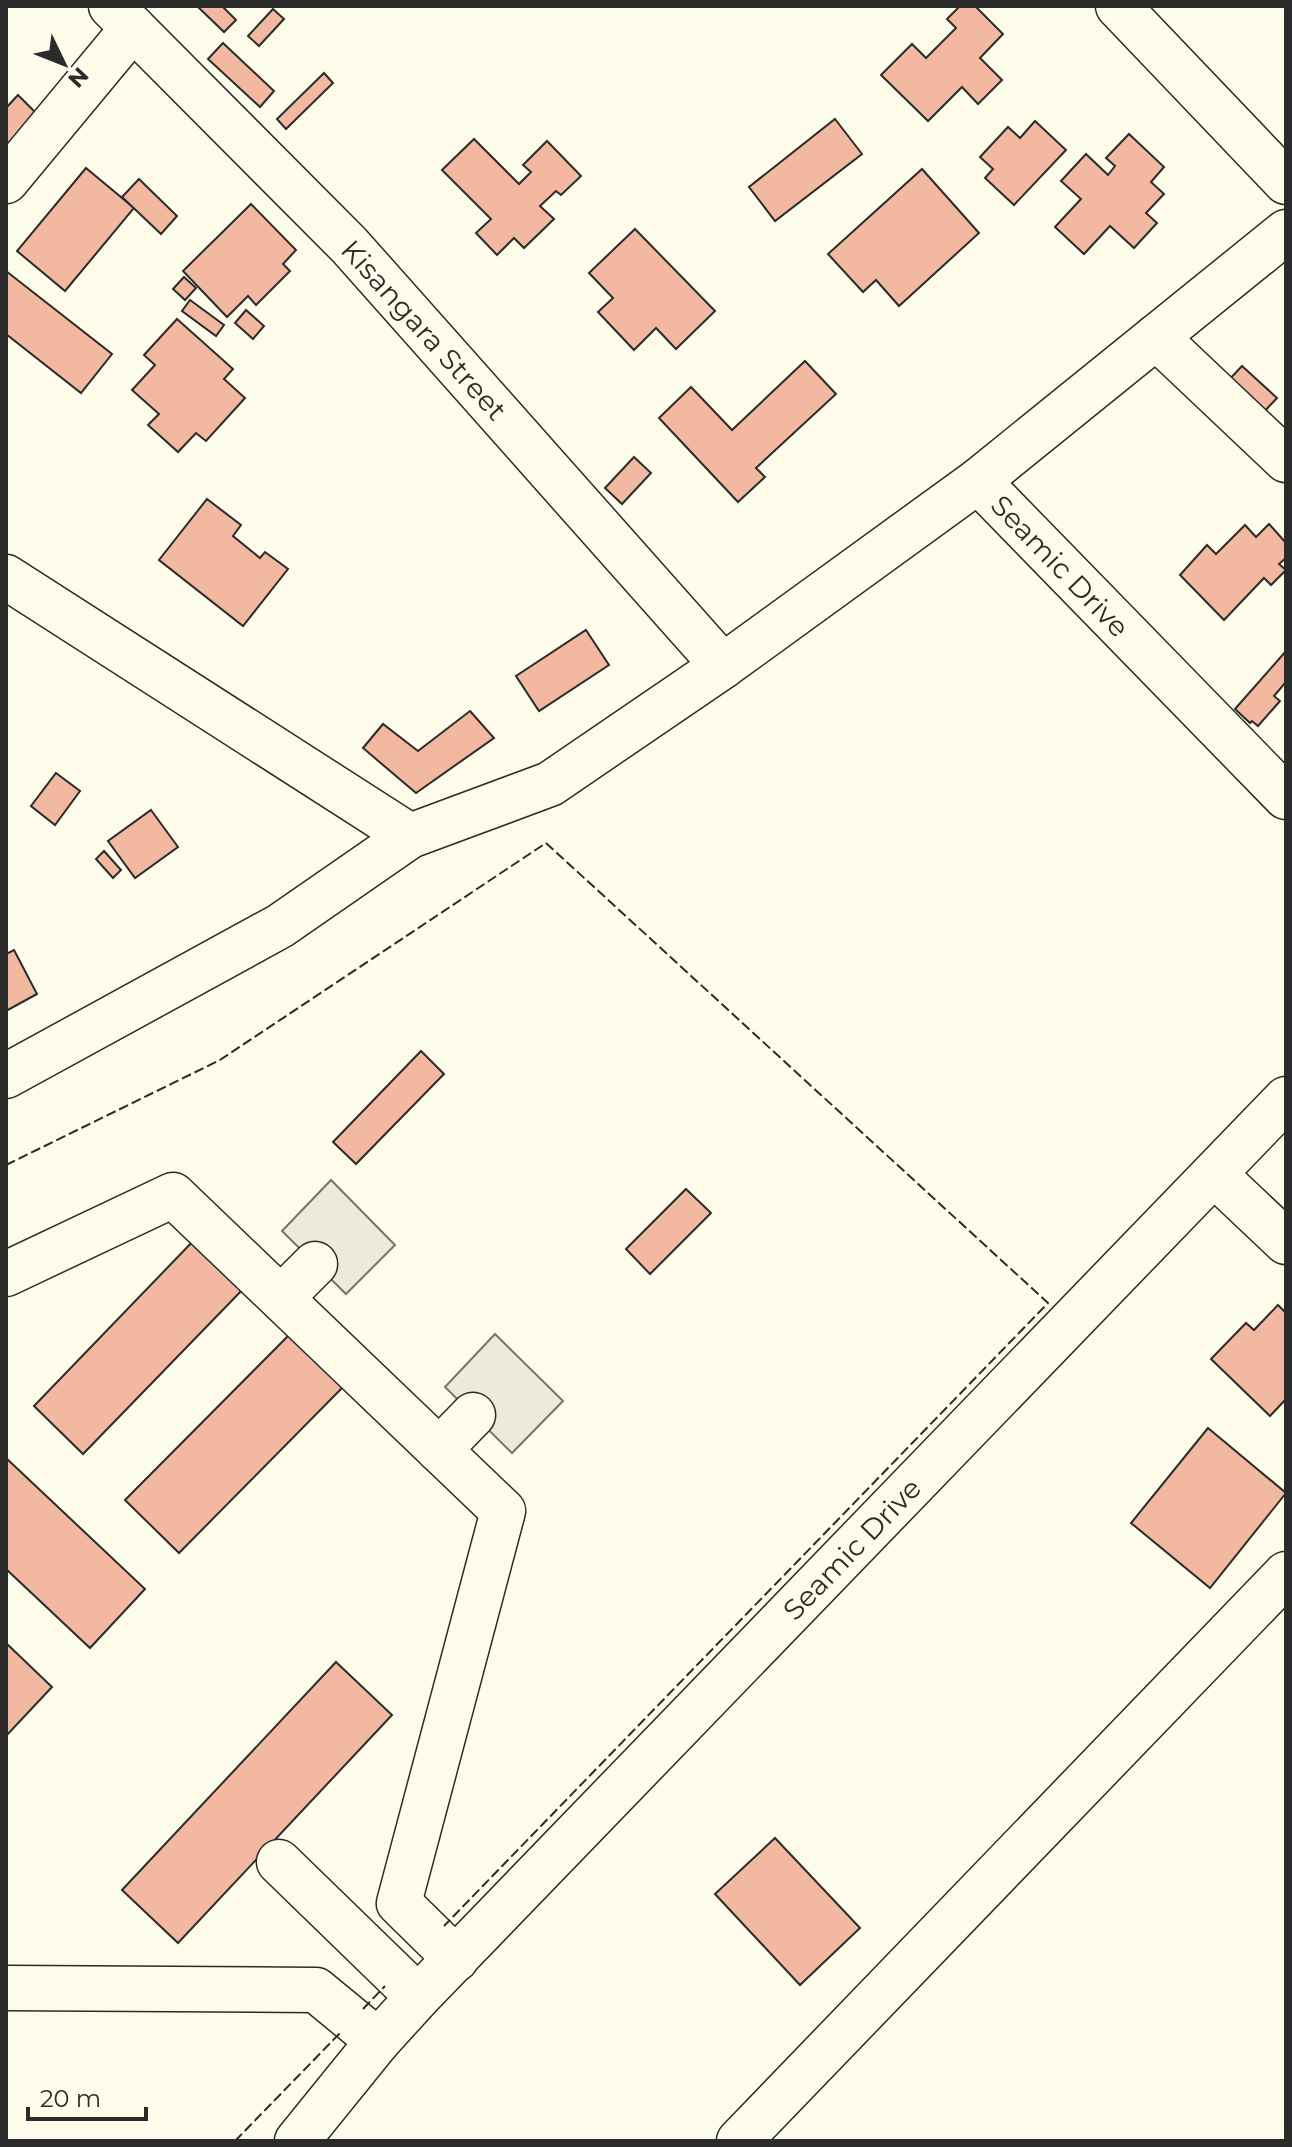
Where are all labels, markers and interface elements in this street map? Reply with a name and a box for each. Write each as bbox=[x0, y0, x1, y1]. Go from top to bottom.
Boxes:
north arrow bbox=[24, 24, 104, 104]
text: N bbox=[62, 62, 94, 93]
street label: Kisangara Street bbox=[334, 233, 514, 427]
street label: Seamic Drive bbox=[984, 488, 1136, 644]
street label: Seamic Drive bbox=[776, 1471, 928, 1627]
scale bar bbox=[28, 2071, 146, 2121]
text: 20 m bbox=[40, 2084, 101, 2113]

